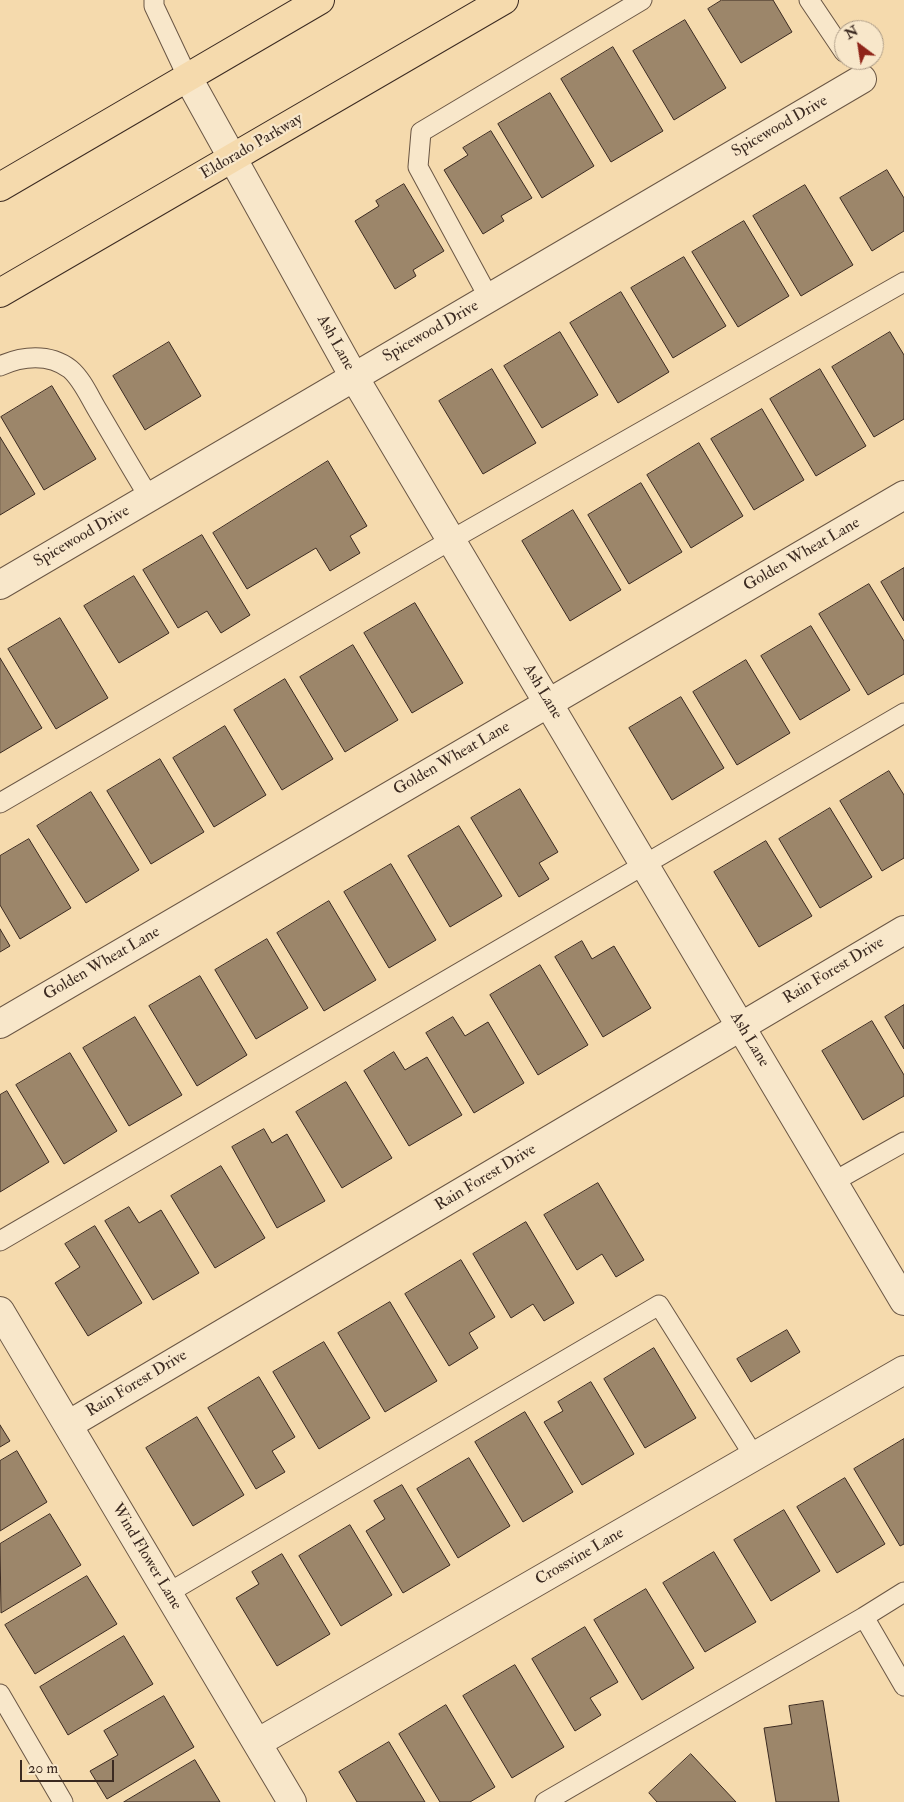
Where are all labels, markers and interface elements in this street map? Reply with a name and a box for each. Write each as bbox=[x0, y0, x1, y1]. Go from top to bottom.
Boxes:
north arrow bbox=[834, 20, 884, 70]
text: N bbox=[842, 22, 861, 43]
street label: Spicewood Drive bbox=[729, 92, 831, 162]
street label: Eldorado Parkway bbox=[197, 110, 307, 184]
street label: Spicewood Drive bbox=[380, 297, 482, 367]
street label: Ash Lane bbox=[312, 312, 358, 374]
street label: Spicewood Drive bbox=[31, 502, 133, 572]
street label: Golden Wheat Lane bbox=[740, 514, 864, 596]
street label: Ash Lane bbox=[518, 661, 566, 723]
street label: Golden Wheat Lane bbox=[390, 718, 514, 800]
street label: Golden Wheat Lane bbox=[40, 923, 164, 1005]
street label: Rain Forest Drive bbox=[780, 933, 888, 1009]
street label: Ash Lane bbox=[725, 1009, 773, 1071]
street label: Rain Forest Drive bbox=[432, 1140, 540, 1216]
street label: Rain Forest Drive bbox=[83, 1346, 191, 1422]
street label: Wind Flower Lane bbox=[107, 1500, 185, 1614]
street label: Crossvine Lane bbox=[532, 1524, 628, 1590]
scale bar bbox=[22, 1750, 116, 1782]
text: 20 m bbox=[28, 1759, 58, 1778]

